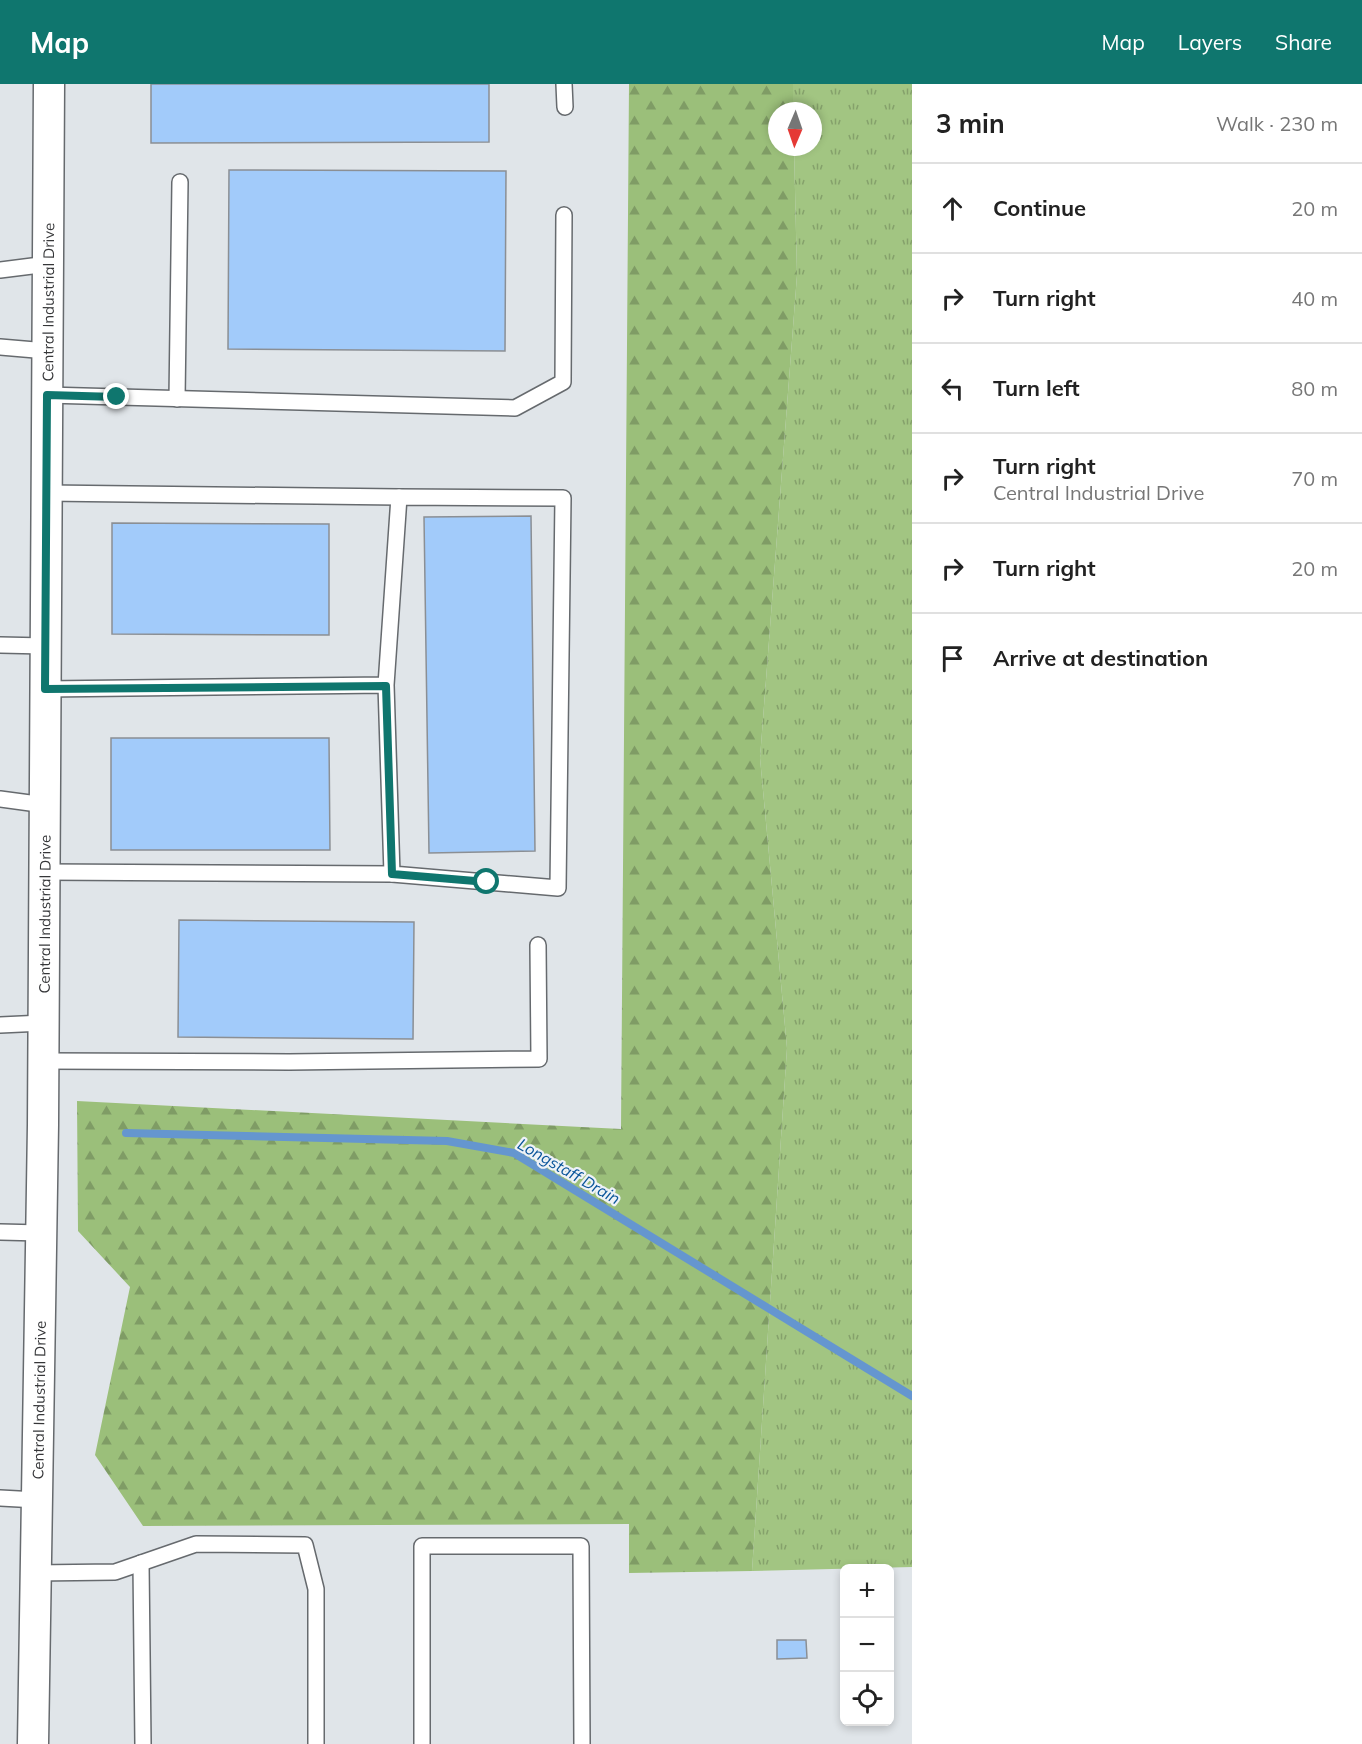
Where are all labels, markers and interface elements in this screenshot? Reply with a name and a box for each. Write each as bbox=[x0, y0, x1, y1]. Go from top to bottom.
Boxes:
text: Map bbox=[30, 25, 89, 60]
text: Map bbox=[1102, 29, 1145, 55]
text: Layers bbox=[1178, 29, 1242, 55]
text: Share bbox=[1275, 29, 1332, 55]
north arrow bbox=[768, 102, 822, 156]
text: 3 min bbox=[936, 107, 1005, 140]
text: Walk · 230 m bbox=[1216, 111, 1338, 136]
icon: ahead bbox=[936, 192, 969, 225]
text: Continue bbox=[993, 194, 1086, 222]
text: 20 m bbox=[1291, 196, 1338, 221]
street label: Central Industrial Drive bbox=[38, 223, 58, 381]
icon: right bbox=[936, 282, 969, 315]
text: Turn right bbox=[993, 284, 1096, 312]
text: 40 m bbox=[1291, 286, 1338, 311]
icon: left bbox=[936, 372, 969, 405]
text: Turn left bbox=[993, 374, 1080, 402]
text: 80 m bbox=[1291, 376, 1338, 401]
route end bbox=[103, 383, 129, 409]
text: Turn right bbox=[993, 452, 1096, 480]
icon: right bbox=[936, 462, 969, 495]
text: 70 m bbox=[1291, 466, 1338, 491]
text: Central Industrial Drive bbox=[993, 480, 1204, 505]
icon: right bbox=[936, 552, 969, 585]
text: Turn right bbox=[993, 554, 1096, 582]
text: 20 m bbox=[1291, 556, 1338, 581]
icon: arrive bbox=[936, 642, 969, 675]
text: Arrive at destination bbox=[993, 644, 1208, 672]
street label: Central Industrial Drive bbox=[34, 835, 54, 993]
route start bbox=[473, 868, 499, 894]
water label: Longstaff Drain bbox=[514, 1134, 624, 1208]
street label: Central Industrial Drive bbox=[28, 1321, 49, 1480]
map controls bbox=[840, 1564, 894, 1726]
button: + bbox=[840, 1564, 894, 1618]
button: − bbox=[840, 1618, 894, 1672]
button: locate bbox=[840, 1672, 894, 1726]

